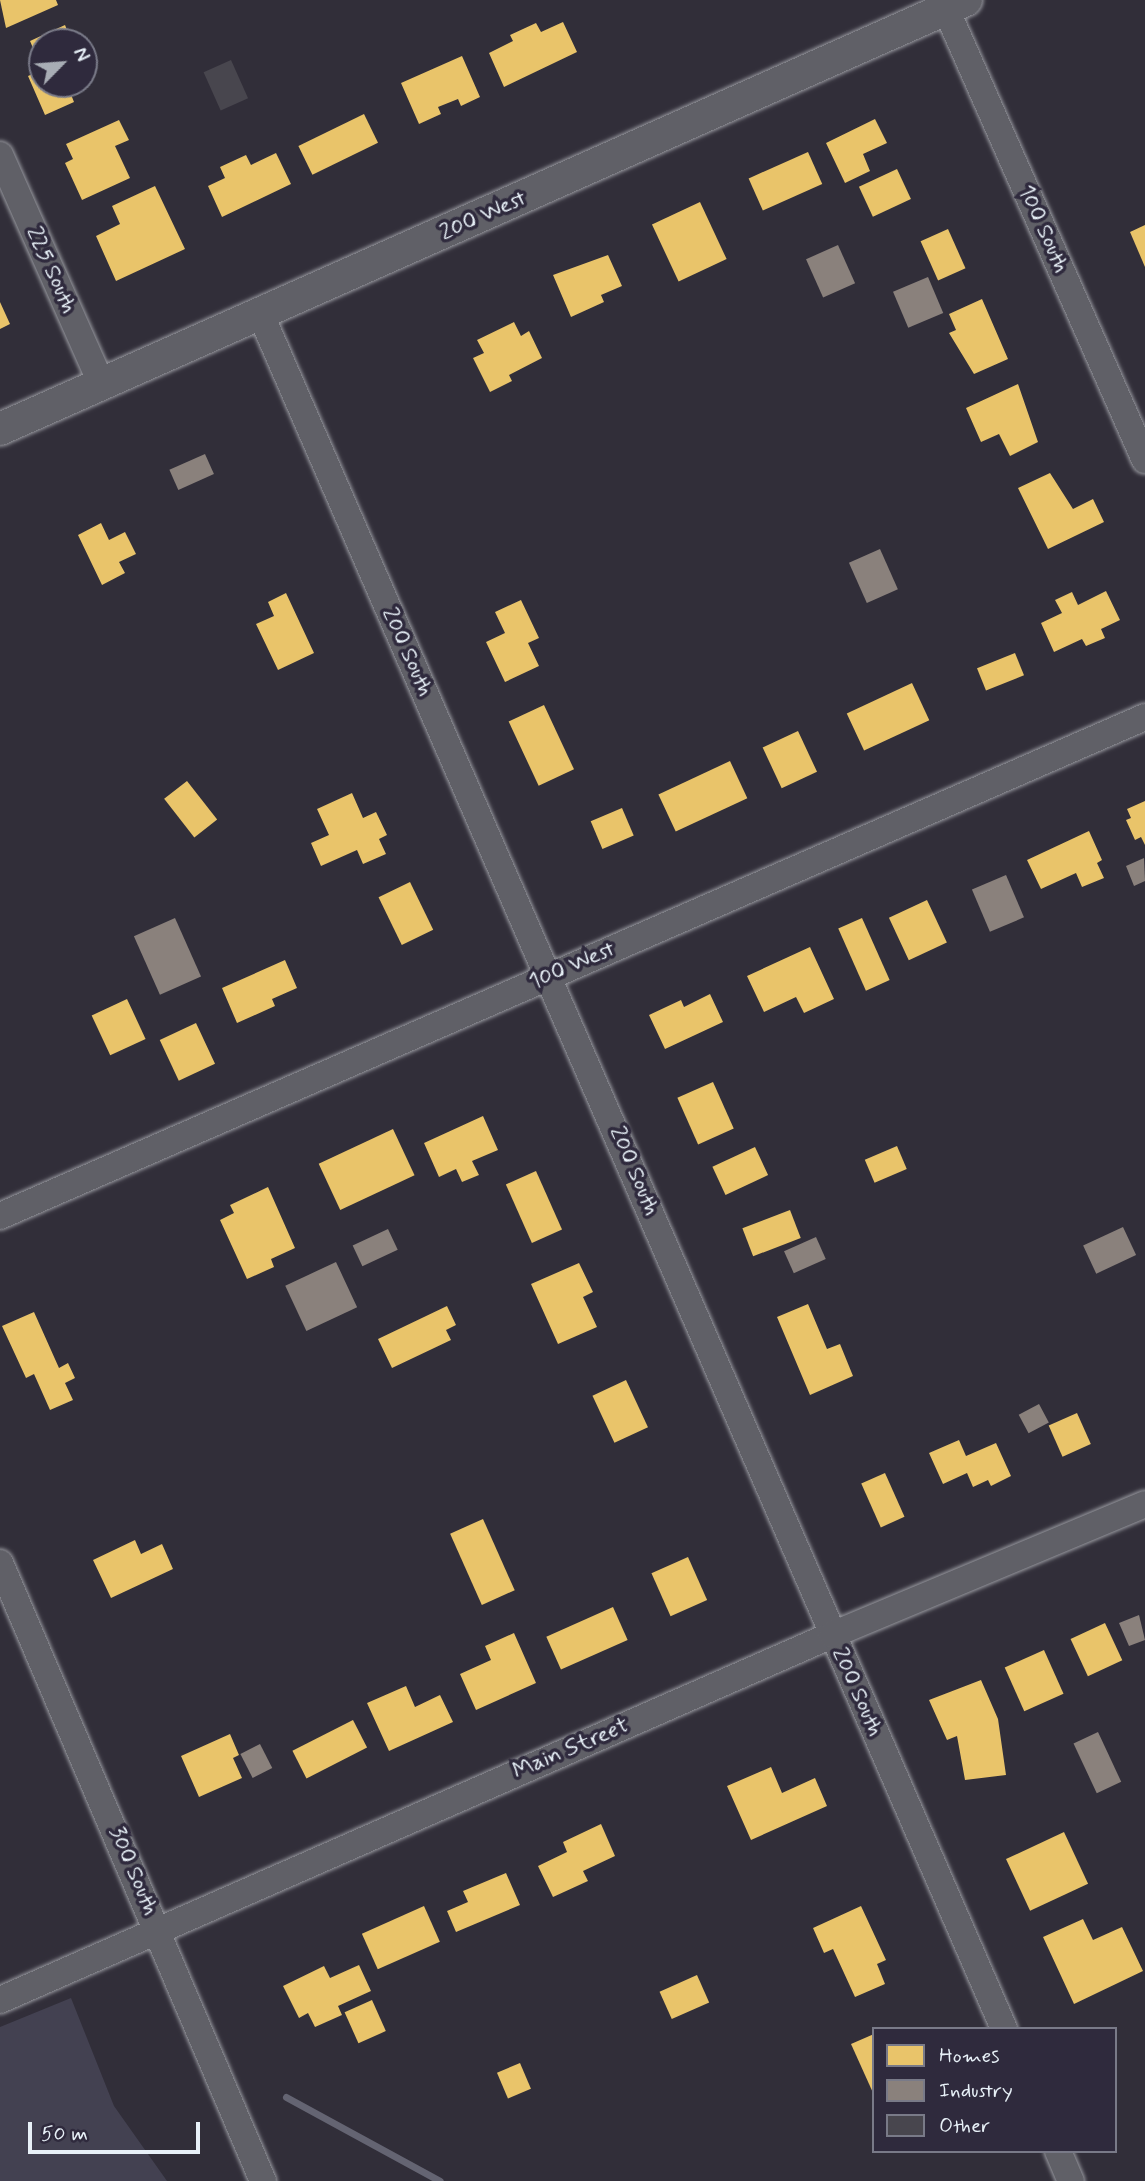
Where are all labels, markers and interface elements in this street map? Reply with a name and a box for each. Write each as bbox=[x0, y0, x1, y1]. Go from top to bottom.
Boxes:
north arrow bbox=[28, 28, 98, 98]
text: N bbox=[67, 44, 95, 66]
street label: 100 South bbox=[1011, 181, 1075, 277]
street label: 200 West bbox=[436, 185, 530, 247]
street label: 225 South bbox=[20, 222, 82, 318]
street label: 200 South bbox=[375, 603, 439, 701]
street label: 100 West bbox=[525, 936, 619, 996]
street label: 200 South bbox=[603, 1122, 665, 1220]
street label: 200 South bbox=[825, 1643, 889, 1741]
street label: Main Street bbox=[509, 1712, 633, 1786]
street label: 300 South bbox=[102, 1823, 164, 1919]
legend bbox=[872, 2027, 1117, 2153]
text: Homes bbox=[939, 2042, 999, 2070]
text: Industry bbox=[939, 2077, 1013, 2105]
scale bar bbox=[32, 2108, 203, 2152]
text: Other bbox=[939, 2112, 990, 2140]
text: 50 m bbox=[41, 2120, 88, 2148]

